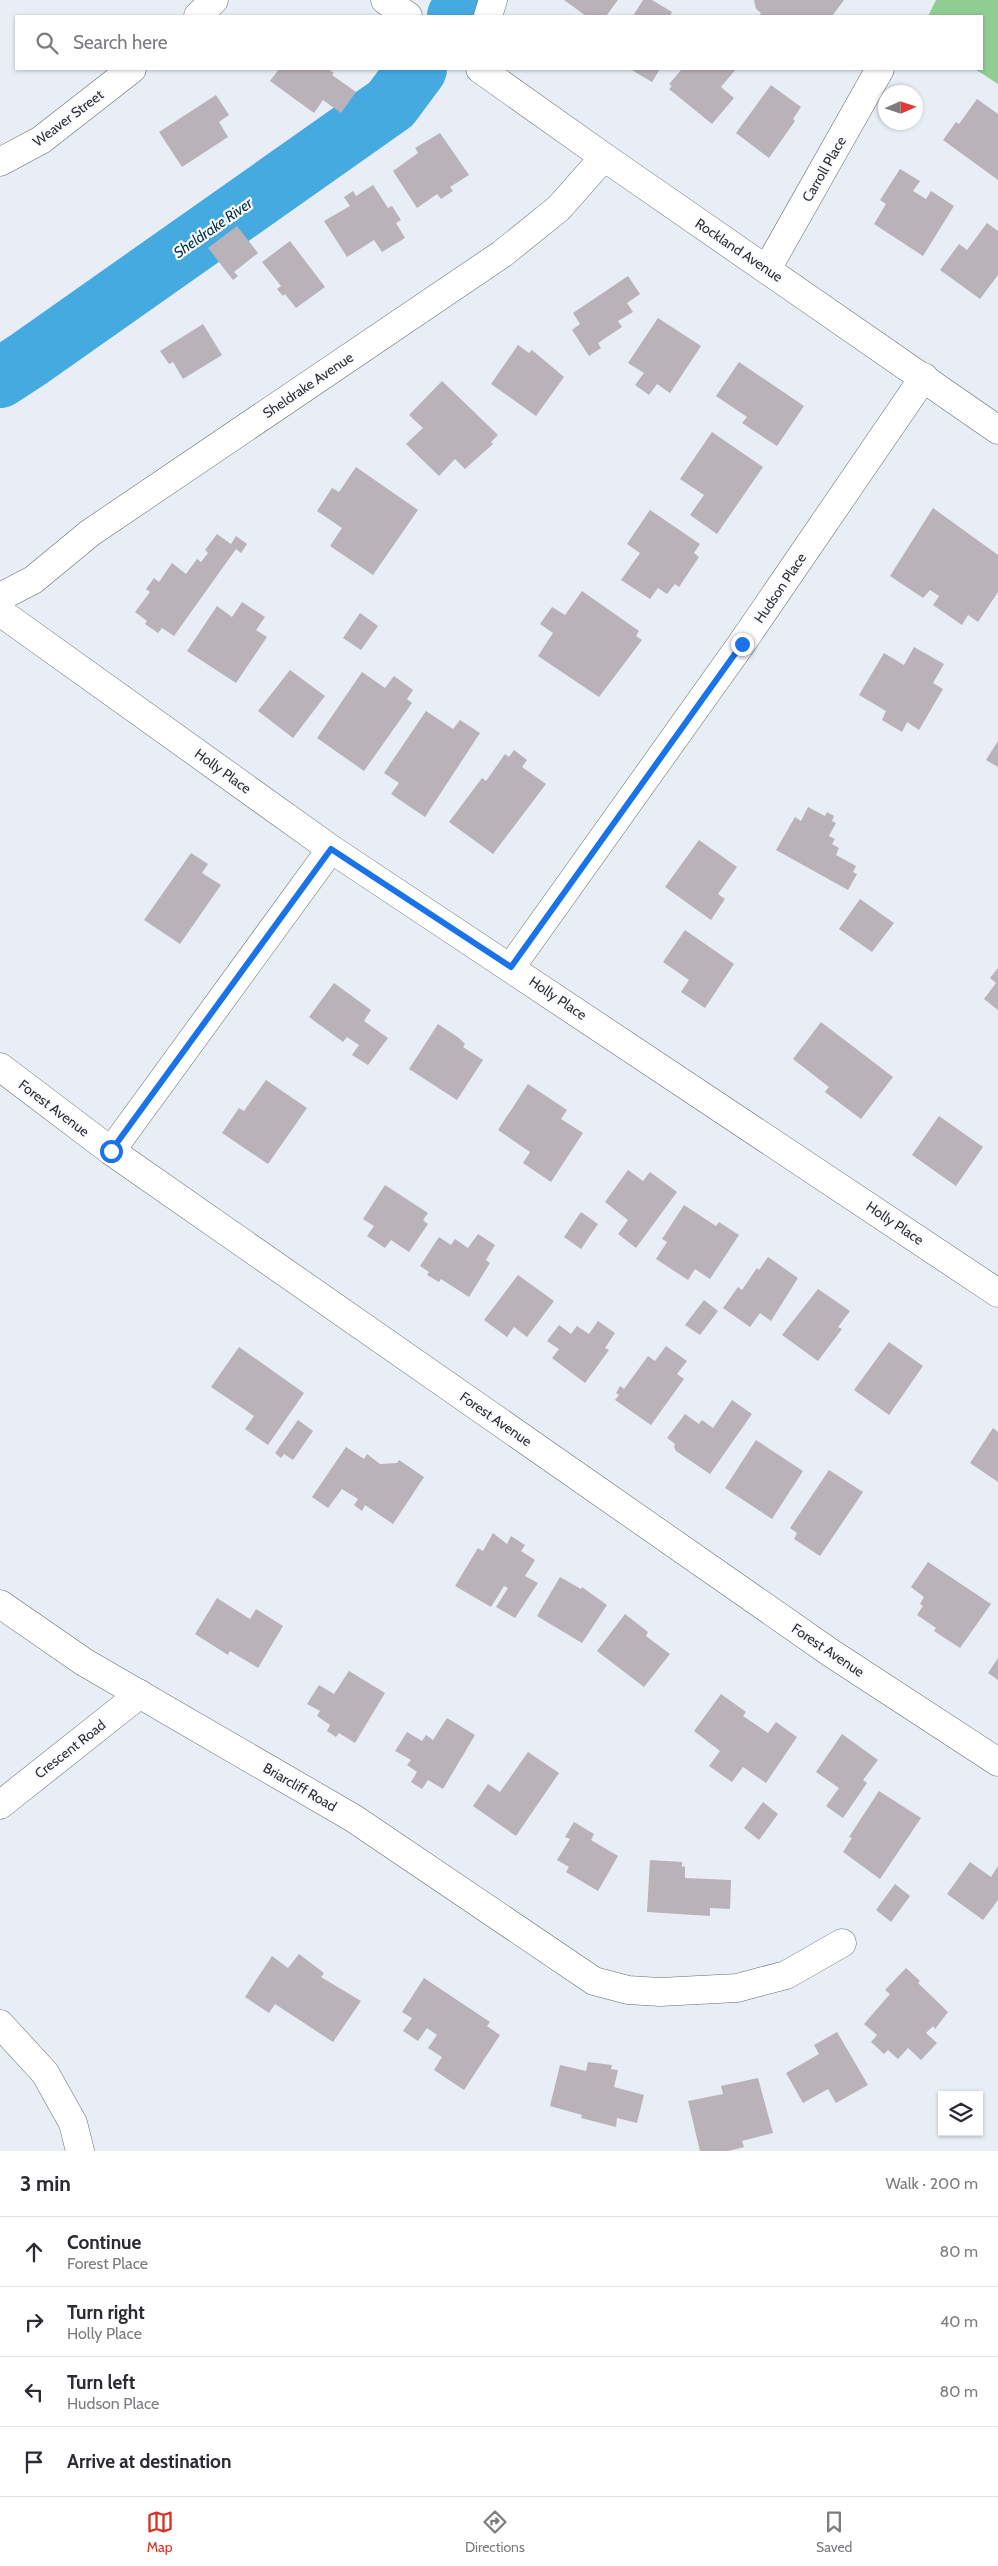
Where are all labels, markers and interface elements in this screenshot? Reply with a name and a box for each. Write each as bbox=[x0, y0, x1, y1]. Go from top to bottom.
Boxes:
search box bbox=[15, 15, 983, 70]
icon: search bbox=[33, 29, 61, 57]
text: Search here bbox=[73, 31, 167, 54]
street label: Weaver Street bbox=[29, 85, 107, 150]
north arrow bbox=[878, 85, 923, 130]
street label: Carroll Place bbox=[798, 133, 850, 205]
water label: Sheldrake River bbox=[170, 193, 257, 262]
street label: Rockland Avenue bbox=[692, 214, 786, 286]
street label: Sheldrake Avenue bbox=[259, 348, 357, 422]
street label: Hudson Place bbox=[750, 550, 810, 626]
route end bbox=[731, 633, 754, 656]
street label: Holly Place bbox=[191, 744, 255, 798]
street label: Holly Place bbox=[526, 972, 590, 1024]
street label: Forest Avenue bbox=[15, 1076, 93, 1140]
route start bbox=[100, 1140, 123, 1163]
street label: Holly Place bbox=[863, 1197, 927, 1249]
street label: Forest Avenue bbox=[456, 1388, 536, 1450]
street label: Forest Avenue bbox=[788, 1619, 868, 1681]
street label: Crescent Road bbox=[31, 1716, 109, 1782]
street label: Briarcliff Road bbox=[260, 1759, 340, 1815]
map controls bbox=[938, 2091, 983, 2136]
button: layers bbox=[938, 2091, 983, 2136]
text: 3 min bbox=[20, 2171, 71, 2196]
text: Walk · 200 m bbox=[886, 2174, 978, 2193]
text: Continue bbox=[67, 2231, 141, 2254]
icon: ahead bbox=[20, 2238, 48, 2266]
text: 80 m bbox=[940, 2242, 978, 2261]
text: Forest Place bbox=[67, 2254, 148, 2273]
text: Turn right bbox=[67, 2301, 145, 2324]
icon: right bbox=[20, 2308, 48, 2336]
text: 40 m bbox=[940, 2312, 978, 2331]
text: Holly Place bbox=[67, 2324, 142, 2343]
text: Turn left bbox=[67, 2371, 135, 2394]
icon: left bbox=[20, 2378, 48, 2406]
text: 80 m bbox=[940, 2382, 978, 2401]
text: Hudson Place bbox=[67, 2394, 159, 2413]
icon: arrive bbox=[20, 2448, 48, 2476]
text: Arrive at destination bbox=[67, 2450, 231, 2473]
tab: Map bbox=[146, 2508, 174, 2556]
tab: Directions bbox=[465, 2508, 525, 2556]
tab: Saved bbox=[816, 2508, 852, 2556]

